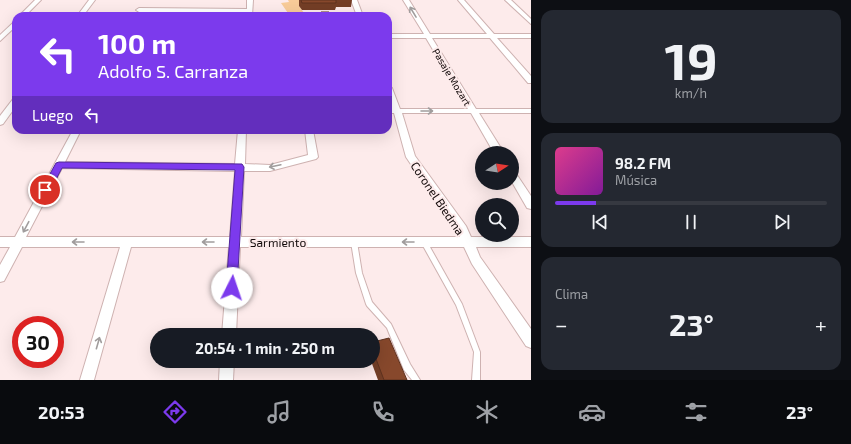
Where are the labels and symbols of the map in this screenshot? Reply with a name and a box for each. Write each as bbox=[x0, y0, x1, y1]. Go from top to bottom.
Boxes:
one-way arrow bbox=[409, 6, 417, 18]
street label: Pasaje Mozart bbox=[430, 46, 474, 108]
one-way arrow bbox=[420, 107, 433, 115]
north arrow bbox=[475, 146, 519, 190]
street label: Coronel Biedma bbox=[408, 159, 468, 237]
one-way arrow bbox=[268, 162, 281, 170]
pin bbox=[28, 173, 62, 207]
one-way arrow bbox=[22, 220, 30, 232]
street label: Sarmiento bbox=[250, 235, 306, 249]
one-way arrow bbox=[72, 238, 85, 246]
one-way arrow bbox=[202, 238, 215, 246]
one-way arrow bbox=[402, 238, 415, 246]
position arrow bbox=[211, 267, 253, 309]
speed limit sign: 30 bbox=[12, 316, 64, 368]
one-way arrow bbox=[95, 336, 102, 349]

